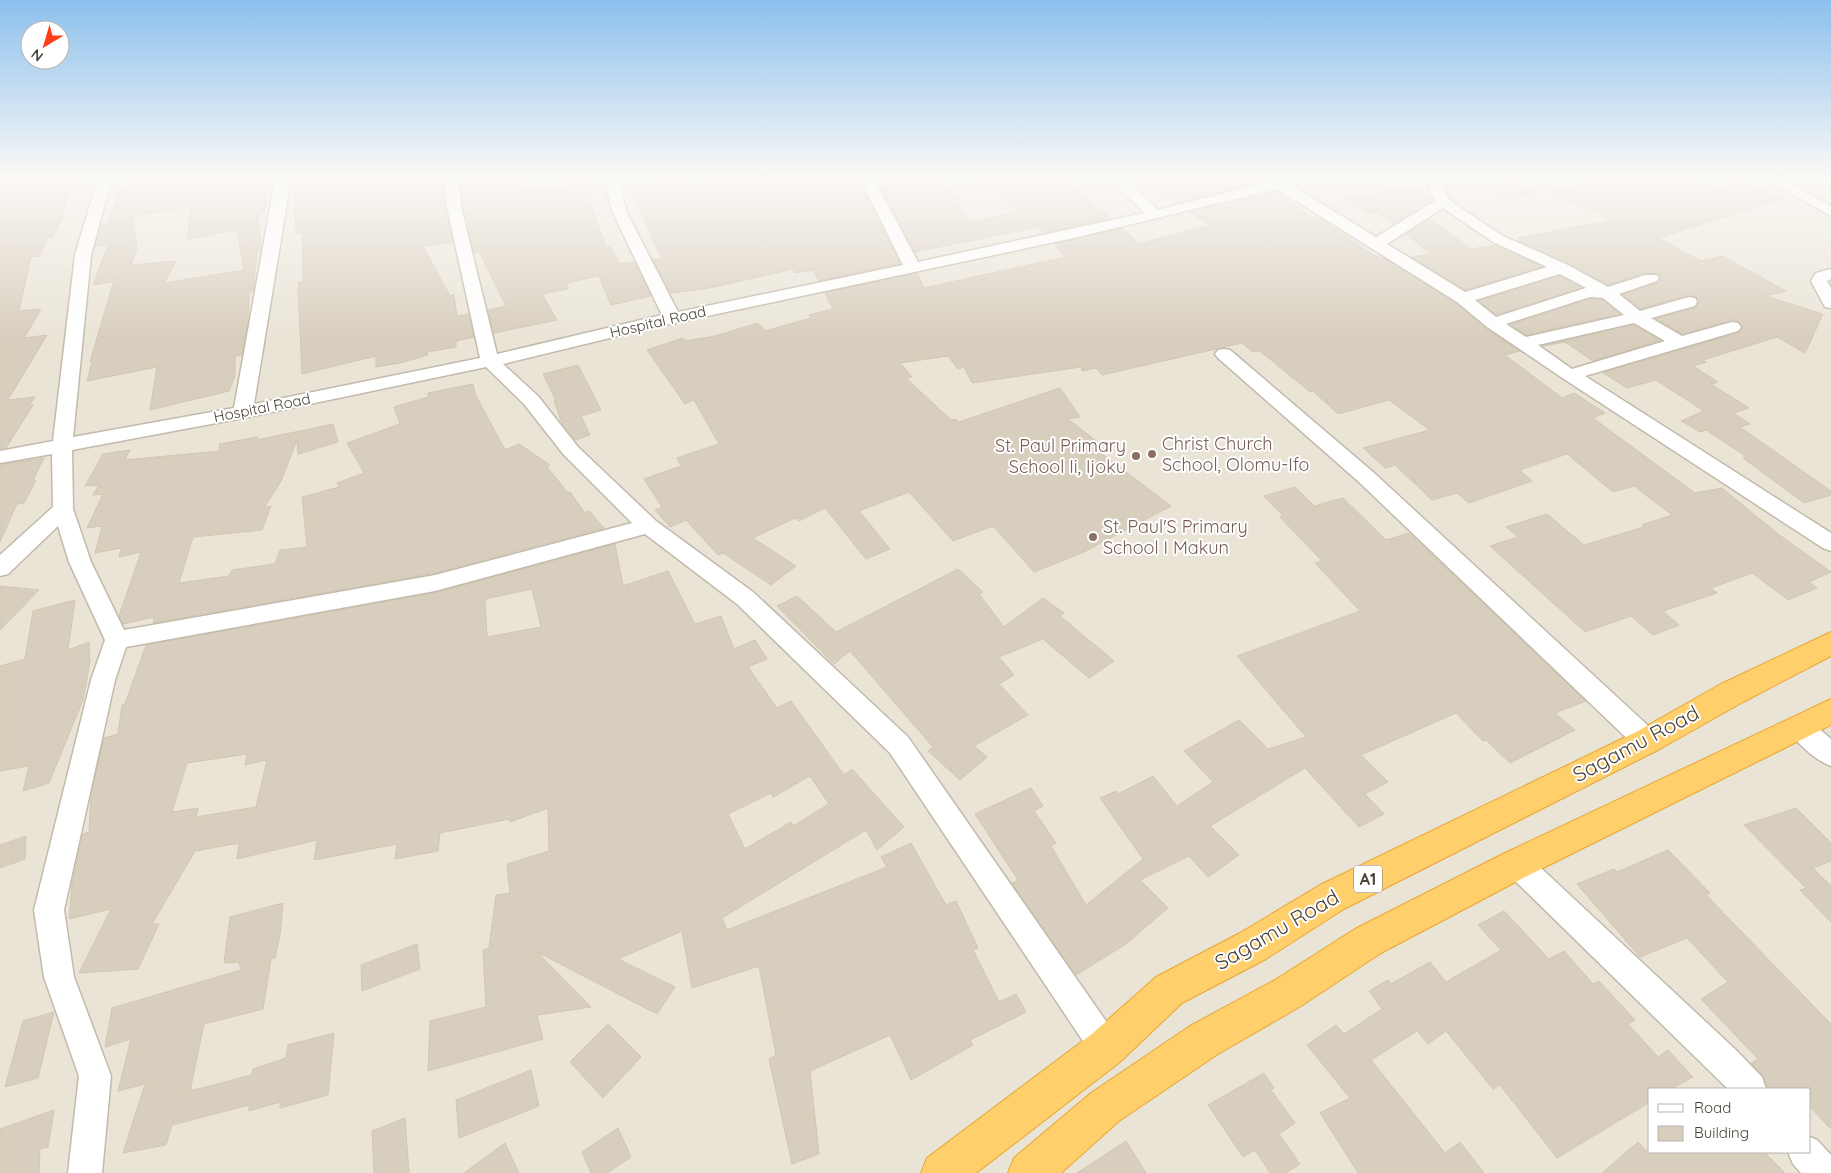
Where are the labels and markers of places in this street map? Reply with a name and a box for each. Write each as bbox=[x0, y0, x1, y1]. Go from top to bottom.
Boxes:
place label: Christ Church School, Olomu-Ifo bbox=[1162, 432, 1309, 476]
place label: St. Paul Primary School Ii, Ijoku bbox=[995, 434, 1126, 478]
marker: Christ Church School, Olomu-Ifo bbox=[1146, 448, 1158, 460]
marker: St. Paul Primary School Ii, Ijoku bbox=[1130, 450, 1142, 462]
place label: St. Paul'S Primary School I Makun bbox=[1103, 515, 1248, 559]
marker: St. Paul'S Primary School I Makun bbox=[1087, 531, 1099, 543]

